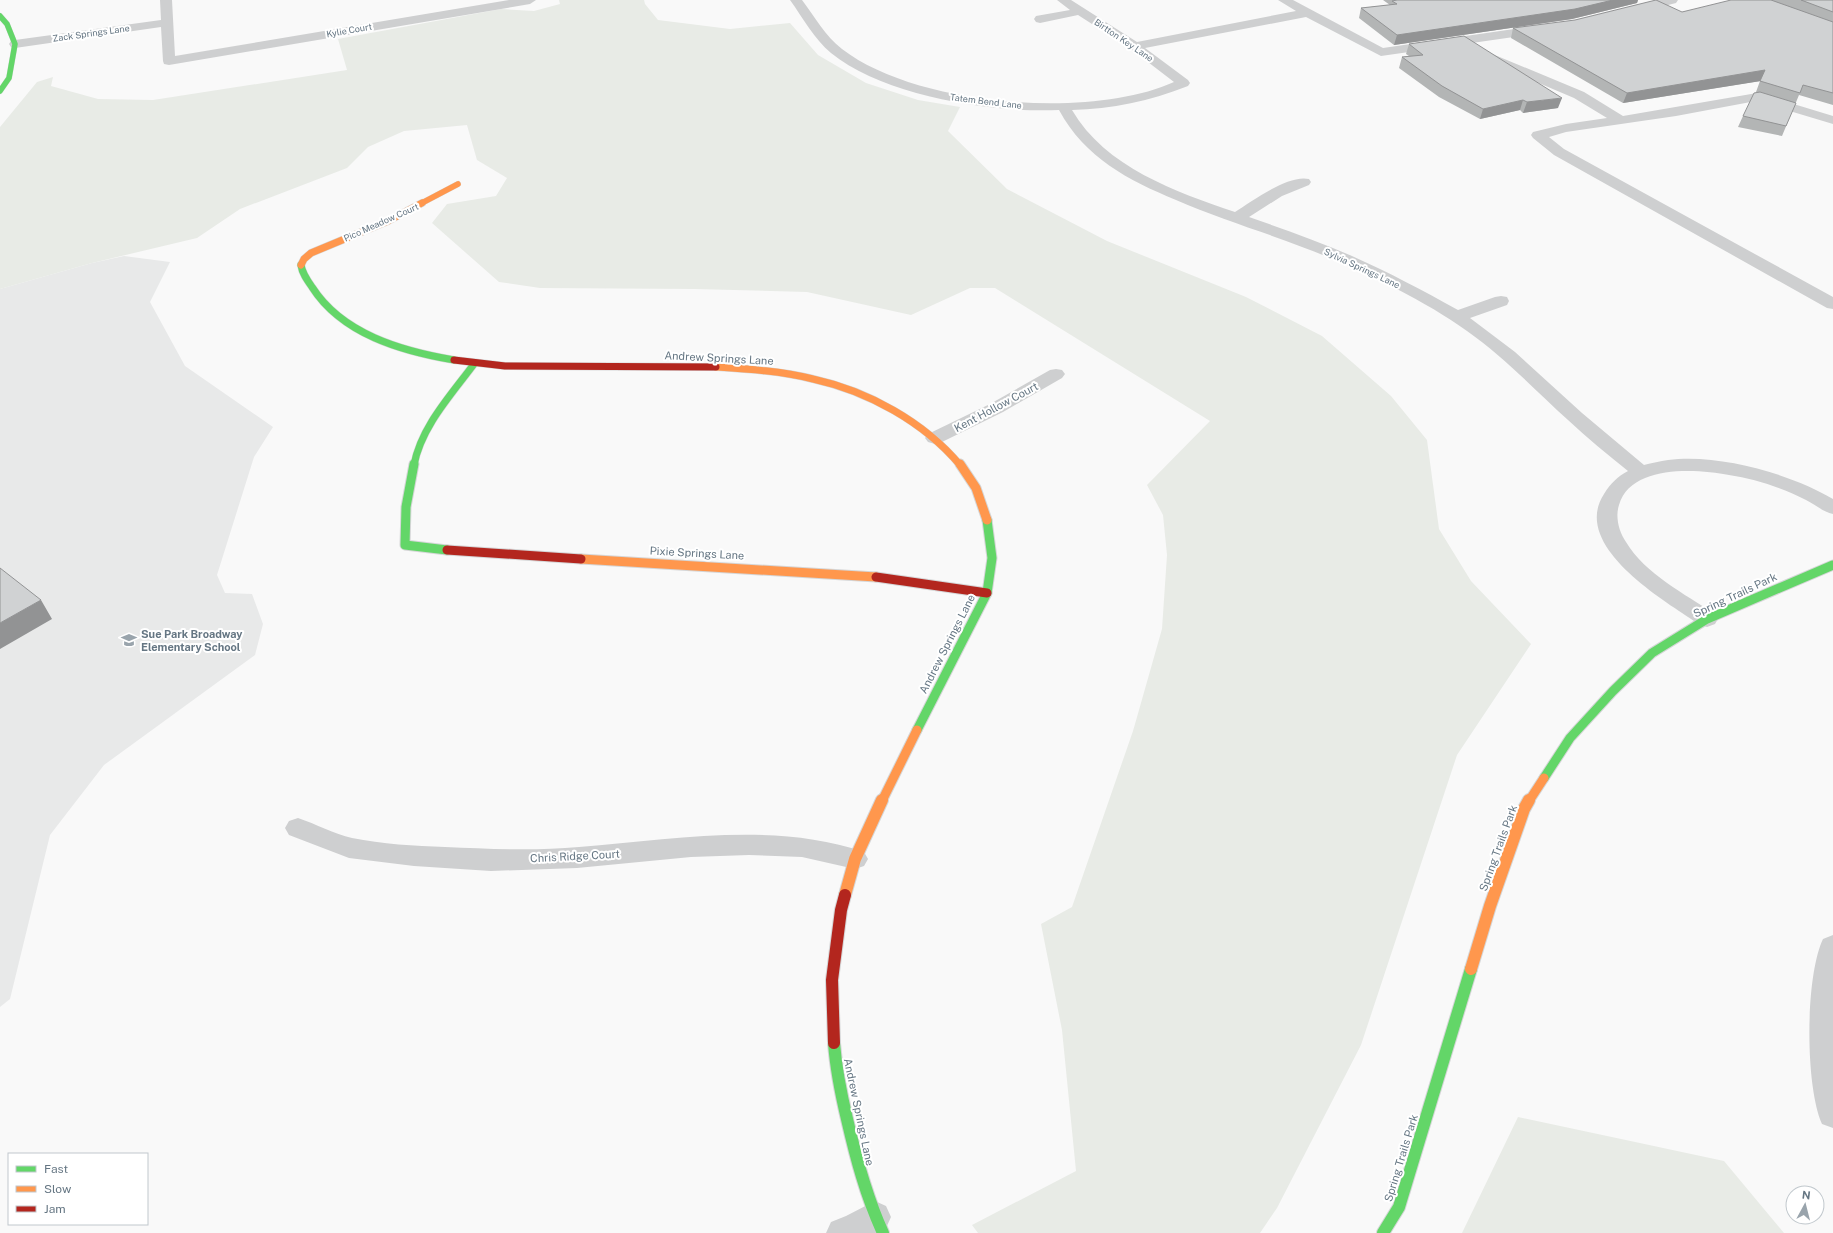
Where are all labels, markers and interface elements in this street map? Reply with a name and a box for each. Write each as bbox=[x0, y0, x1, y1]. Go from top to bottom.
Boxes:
street label: Birtton Key Lane bbox=[1092, 16, 1156, 64]
street label: Kylie Court bbox=[325, 20, 373, 39]
street label: Zack Springs Lane bbox=[52, 22, 130, 44]
street label: Tatem Bend Lane bbox=[949, 91, 1023, 111]
street label: Pico Meadow Court bbox=[342, 200, 421, 243]
street label: Sylvia Springs Lane bbox=[1322, 246, 1402, 290]
street label: Andrew Springs Lane bbox=[664, 349, 774, 367]
street label: Kent Hollow Court bbox=[952, 380, 1040, 434]
street label: Pixie Springs Lane bbox=[649, 545, 745, 561]
street label: Spring Trails Park bbox=[1691, 570, 1779, 620]
street label: Andrew Springs Lane bbox=[917, 593, 977, 695]
place label: Sue Park Broadway Elementary School bbox=[141, 628, 243, 653]
school or university icon: Sue Park Broadway Elementary School bbox=[120, 631, 138, 649]
street label: Spring Trails Park bbox=[1477, 803, 1519, 893]
street label: Chris Ridge Court bbox=[530, 848, 620, 864]
street label: Andrew Springs Lane bbox=[842, 1057, 876, 1167]
street label: Spring Trails Park bbox=[1382, 1113, 1420, 1203]
legend bbox=[8, 1153, 148, 1225]
text: Fast bbox=[44, 1162, 69, 1176]
text: Slow bbox=[44, 1182, 72, 1196]
north arrow bbox=[1785, 1185, 1825, 1225]
text: N bbox=[1801, 1189, 1811, 1202]
text: Jam bbox=[44, 1202, 66, 1216]

